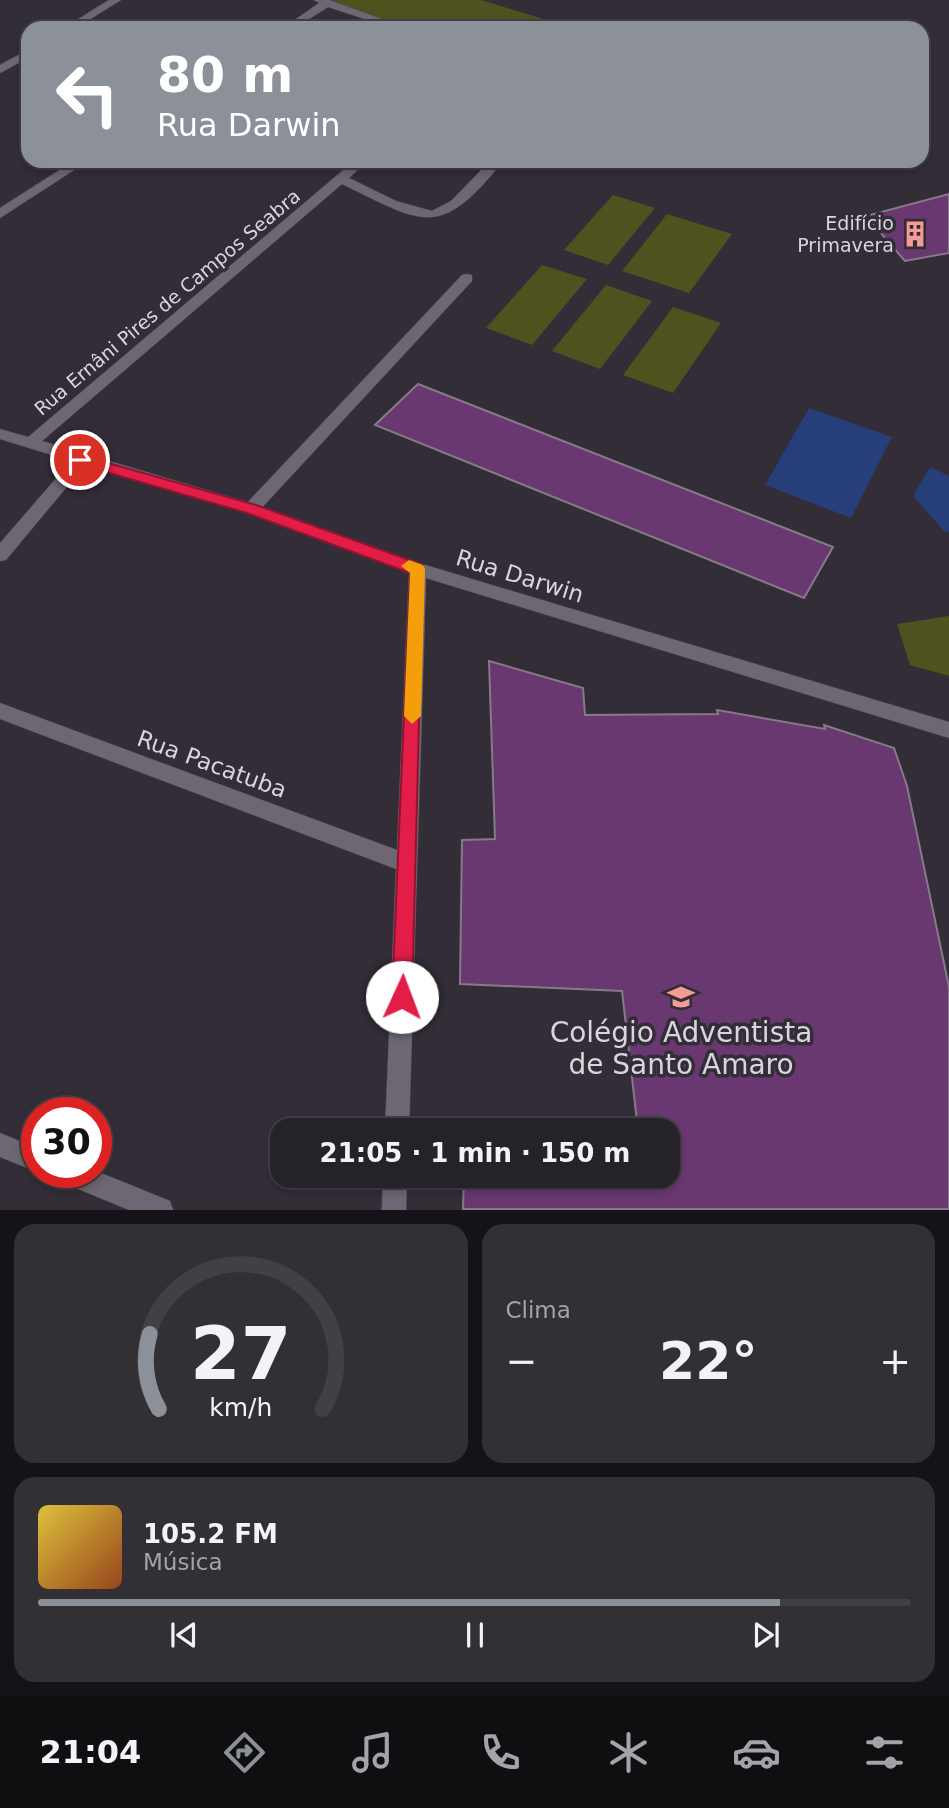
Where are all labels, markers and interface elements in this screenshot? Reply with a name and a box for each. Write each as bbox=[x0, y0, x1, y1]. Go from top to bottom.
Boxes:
text: 80 m bbox=[157, 47, 293, 104]
icon: left bbox=[42, 49, 133, 140]
text: Rua Darwin bbox=[157, 106, 341, 144]
street label: Rua Ernâni Pires de Campos Seabra bbox=[30, 184, 304, 420]
place label: Edifício Primavera bbox=[797, 212, 894, 256]
building icon: Edifício Primavera bbox=[900, 219, 930, 249]
pin bbox=[50, 430, 110, 490]
icon: arrive bbox=[61, 441, 99, 479]
street label: Rua Darwin bbox=[453, 544, 587, 608]
street label: Rua Pacatuba bbox=[134, 725, 290, 803]
position arrow bbox=[365, 960, 439, 1034]
school or university icon: Colégio Adventista de Santo Amaro bbox=[666, 982, 696, 1012]
place label: Colégio Adventista de Santo Amaro bbox=[550, 1016, 812, 1081]
speed limit sign: 30 bbox=[21, 1097, 112, 1188]
text: 21:05 · 1 min · 150 m bbox=[320, 1138, 630, 1168]
text: Clima bbox=[506, 1297, 571, 1323]
text: 27 bbox=[190, 1312, 291, 1397]
text: 22° bbox=[659, 1331, 757, 1391]
text: − bbox=[506, 1339, 537, 1383]
text: + bbox=[879, 1339, 911, 1383]
text: km/h bbox=[209, 1393, 272, 1422]
text: 105.2 FM bbox=[143, 1519, 278, 1549]
text: Música bbox=[143, 1549, 223, 1575]
icon: previous bbox=[165, 1616, 203, 1654]
icon: pause bbox=[456, 1616, 494, 1654]
icon: next bbox=[747, 1616, 785, 1654]
icon: directions bbox=[220, 1728, 269, 1777]
icon: music bbox=[348, 1728, 397, 1777]
icon: phone bbox=[476, 1728, 525, 1777]
icon: climate bbox=[604, 1728, 653, 1777]
icon: car bbox=[732, 1728, 781, 1777]
icon: filters bbox=[860, 1728, 909, 1777]
text: 21:04 bbox=[40, 1733, 141, 1771]

